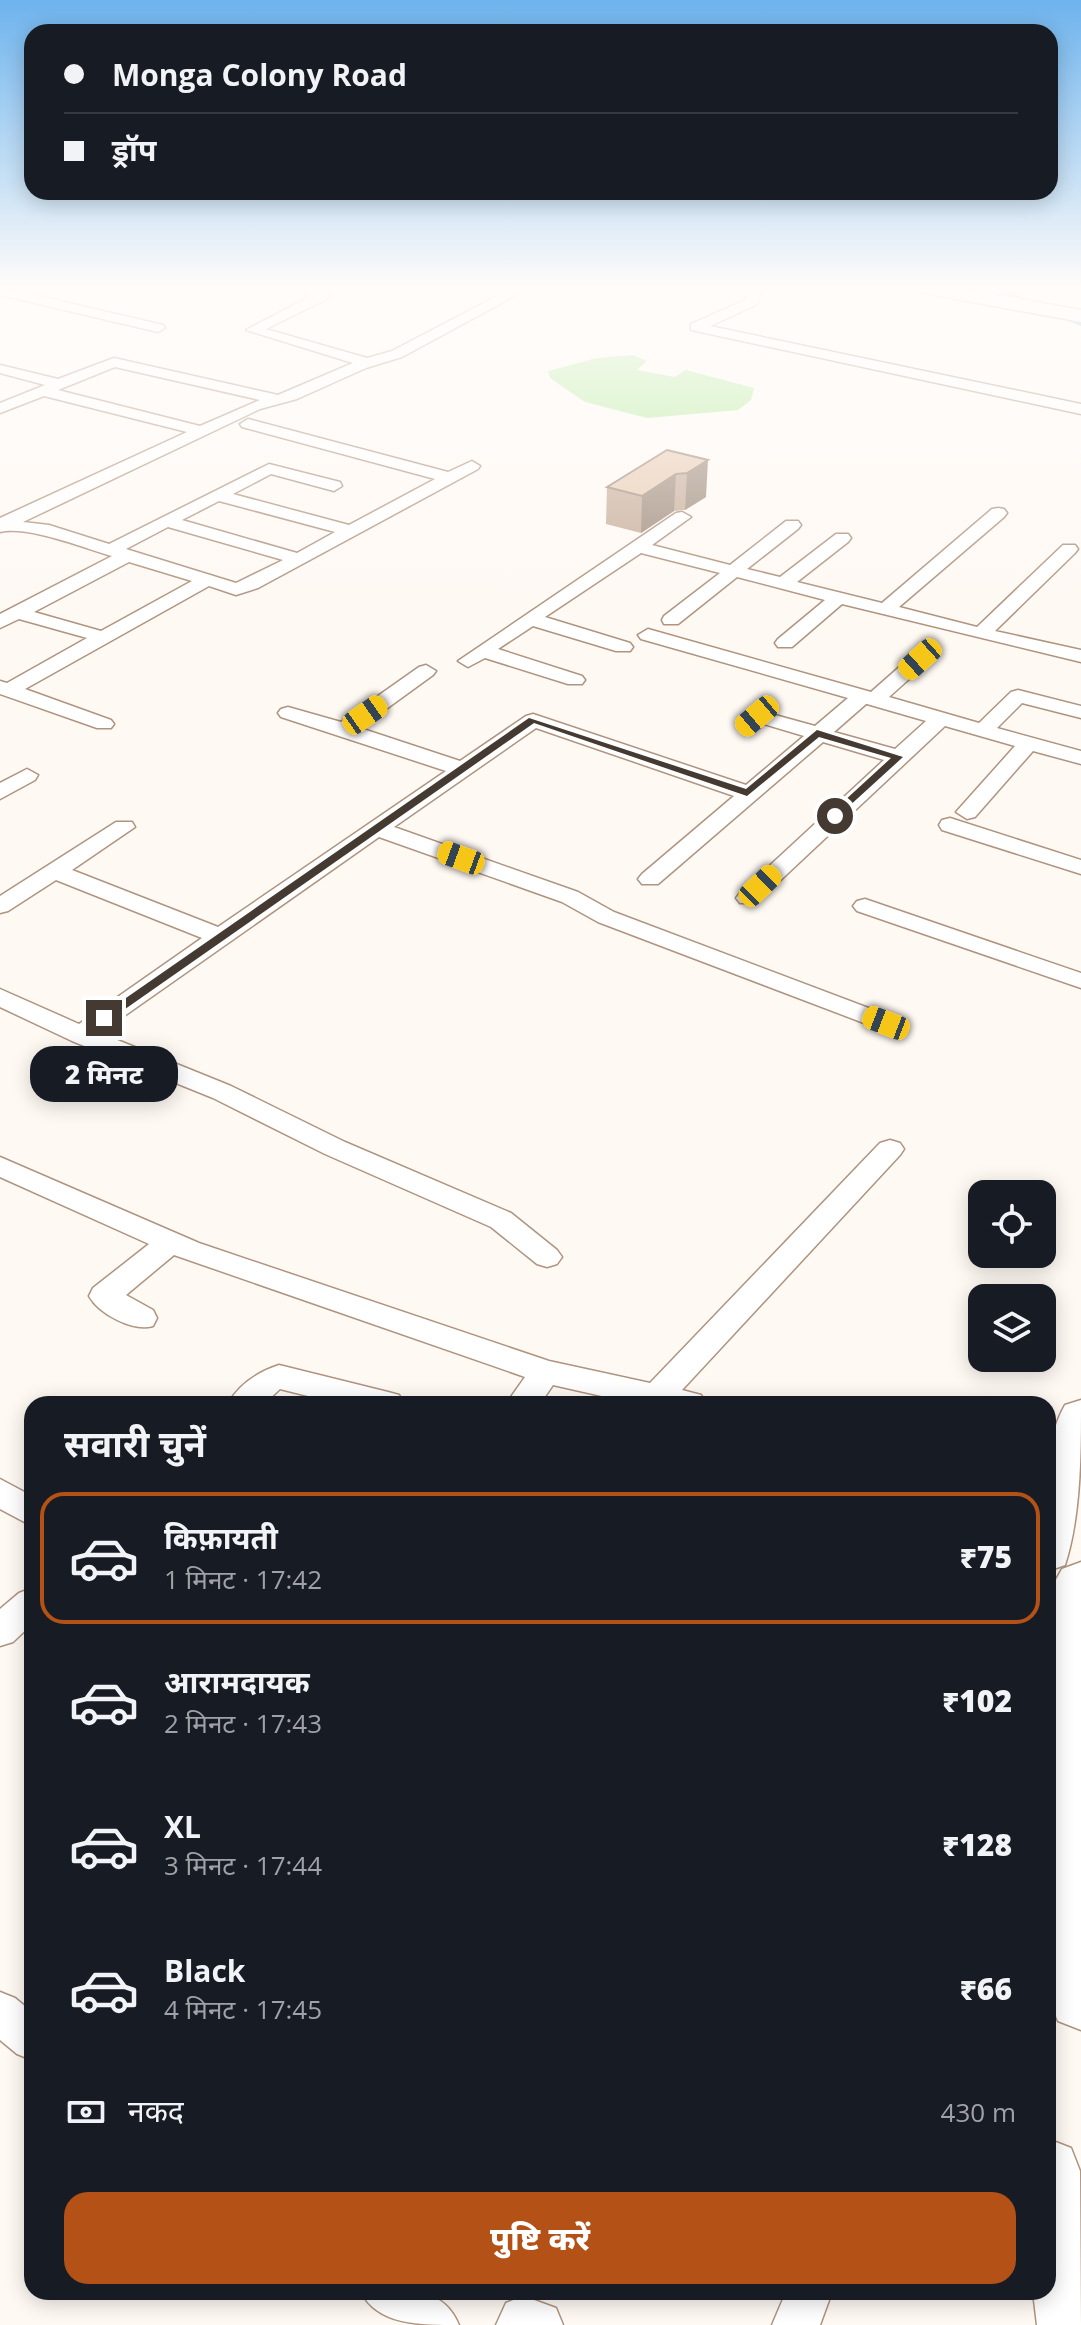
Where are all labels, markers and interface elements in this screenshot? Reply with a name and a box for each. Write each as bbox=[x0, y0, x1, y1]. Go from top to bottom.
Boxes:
text: Monga Colony Road bbox=[112, 54, 407, 95]
text: ड्रॉप bbox=[112, 129, 156, 170]
car bbox=[894, 634, 946, 684]
car bbox=[338, 691, 392, 739]
car bbox=[731, 691, 783, 741]
route start bbox=[817, 798, 853, 834]
car bbox=[434, 839, 488, 877]
car bbox=[734, 861, 786, 911]
route end bbox=[86, 1000, 122, 1036]
car bbox=[859, 1003, 913, 1043]
callout: 2 मिनट bbox=[30, 1046, 178, 1102]
text: 2 मिनट bbox=[65, 1056, 143, 1092]
map controls bbox=[968, 1180, 1056, 1372]
button: locate bbox=[968, 1180, 1056, 1268]
button: layers bbox=[968, 1284, 1056, 1372]
text: सवारी चुनें bbox=[64, 1419, 206, 1468]
text: किफ़ायती bbox=[164, 1517, 278, 1558]
icon: car bbox=[68, 1522, 140, 1594]
text: ₹75 bbox=[960, 1536, 1012, 1577]
text: 1 मिनट · 17:42 bbox=[164, 1561, 322, 1597]
text: आरामदायक bbox=[164, 1661, 310, 1702]
icon: car bbox=[68, 1666, 140, 1738]
text: ₹102 bbox=[942, 1680, 1012, 1721]
text: 2 मिनट · 17:43 bbox=[164, 1705, 322, 1741]
text: XL bbox=[164, 1806, 201, 1847]
icon: car bbox=[68, 1810, 140, 1882]
text: ₹128 bbox=[942, 1824, 1012, 1865]
text: 3 मिनट · 17:44 bbox=[164, 1847, 322, 1883]
text: Black bbox=[164, 1950, 245, 1991]
icon: car bbox=[68, 1954, 140, 2026]
text: ₹66 bbox=[960, 1968, 1012, 2009]
text: 4 मिनट · 17:45 bbox=[164, 1991, 322, 2027]
icon: cash bbox=[64, 2090, 108, 2134]
text: नकद bbox=[128, 2090, 184, 2131]
text: 430 m bbox=[941, 2094, 1016, 2130]
button: पुष्टि करें bbox=[64, 2192, 1016, 2284]

